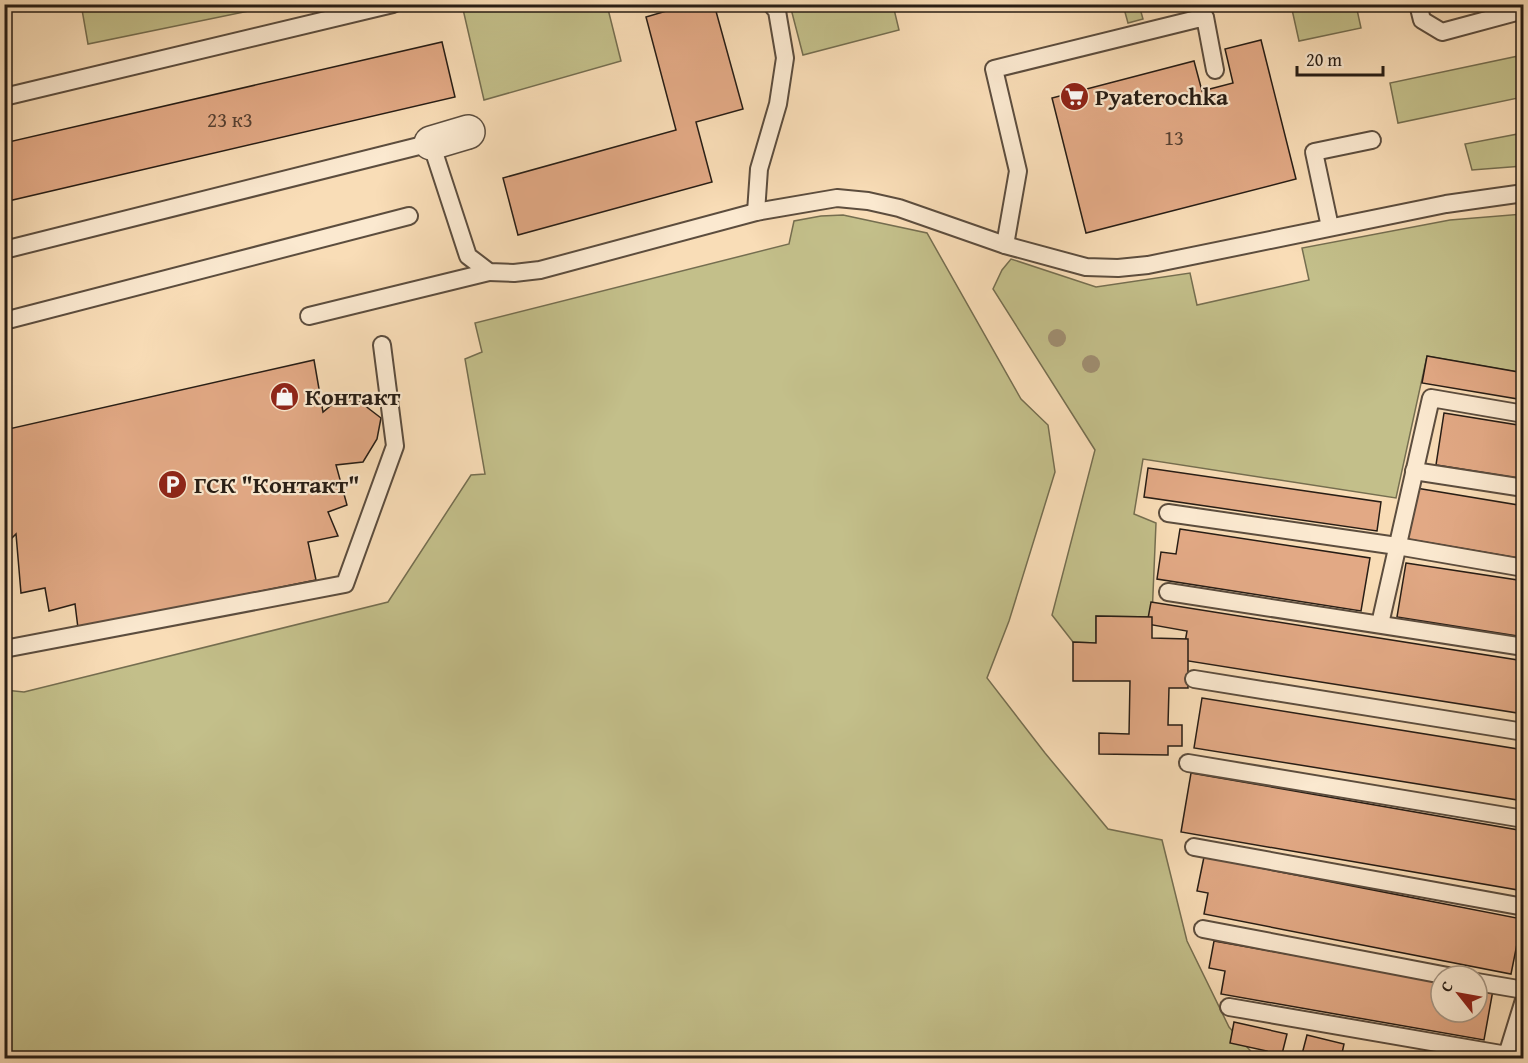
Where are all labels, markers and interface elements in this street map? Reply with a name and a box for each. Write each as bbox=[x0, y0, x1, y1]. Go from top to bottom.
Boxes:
scale bar bbox=[1297, 39, 1382, 77]
text: 20 m bbox=[1306, 46, 1342, 73]
place label: Pyaterochka bbox=[1095, 79, 1229, 114]
supermarket icon: Pyaterochka bbox=[1058, 81, 1090, 113]
house number: 23 к3 bbox=[207, 104, 253, 135]
house number: 13 bbox=[1164, 122, 1184, 153]
place label: Контакт bbox=[305, 379, 400, 414]
shop icon: Контакт bbox=[268, 381, 300, 413]
place label: ГСК "Контакт" bbox=[194, 467, 360, 502]
parking icon: ГСК "Контакт" bbox=[157, 469, 189, 501]
north arrow bbox=[1429, 964, 1489, 1024]
text: С bbox=[1434, 976, 1459, 996]

